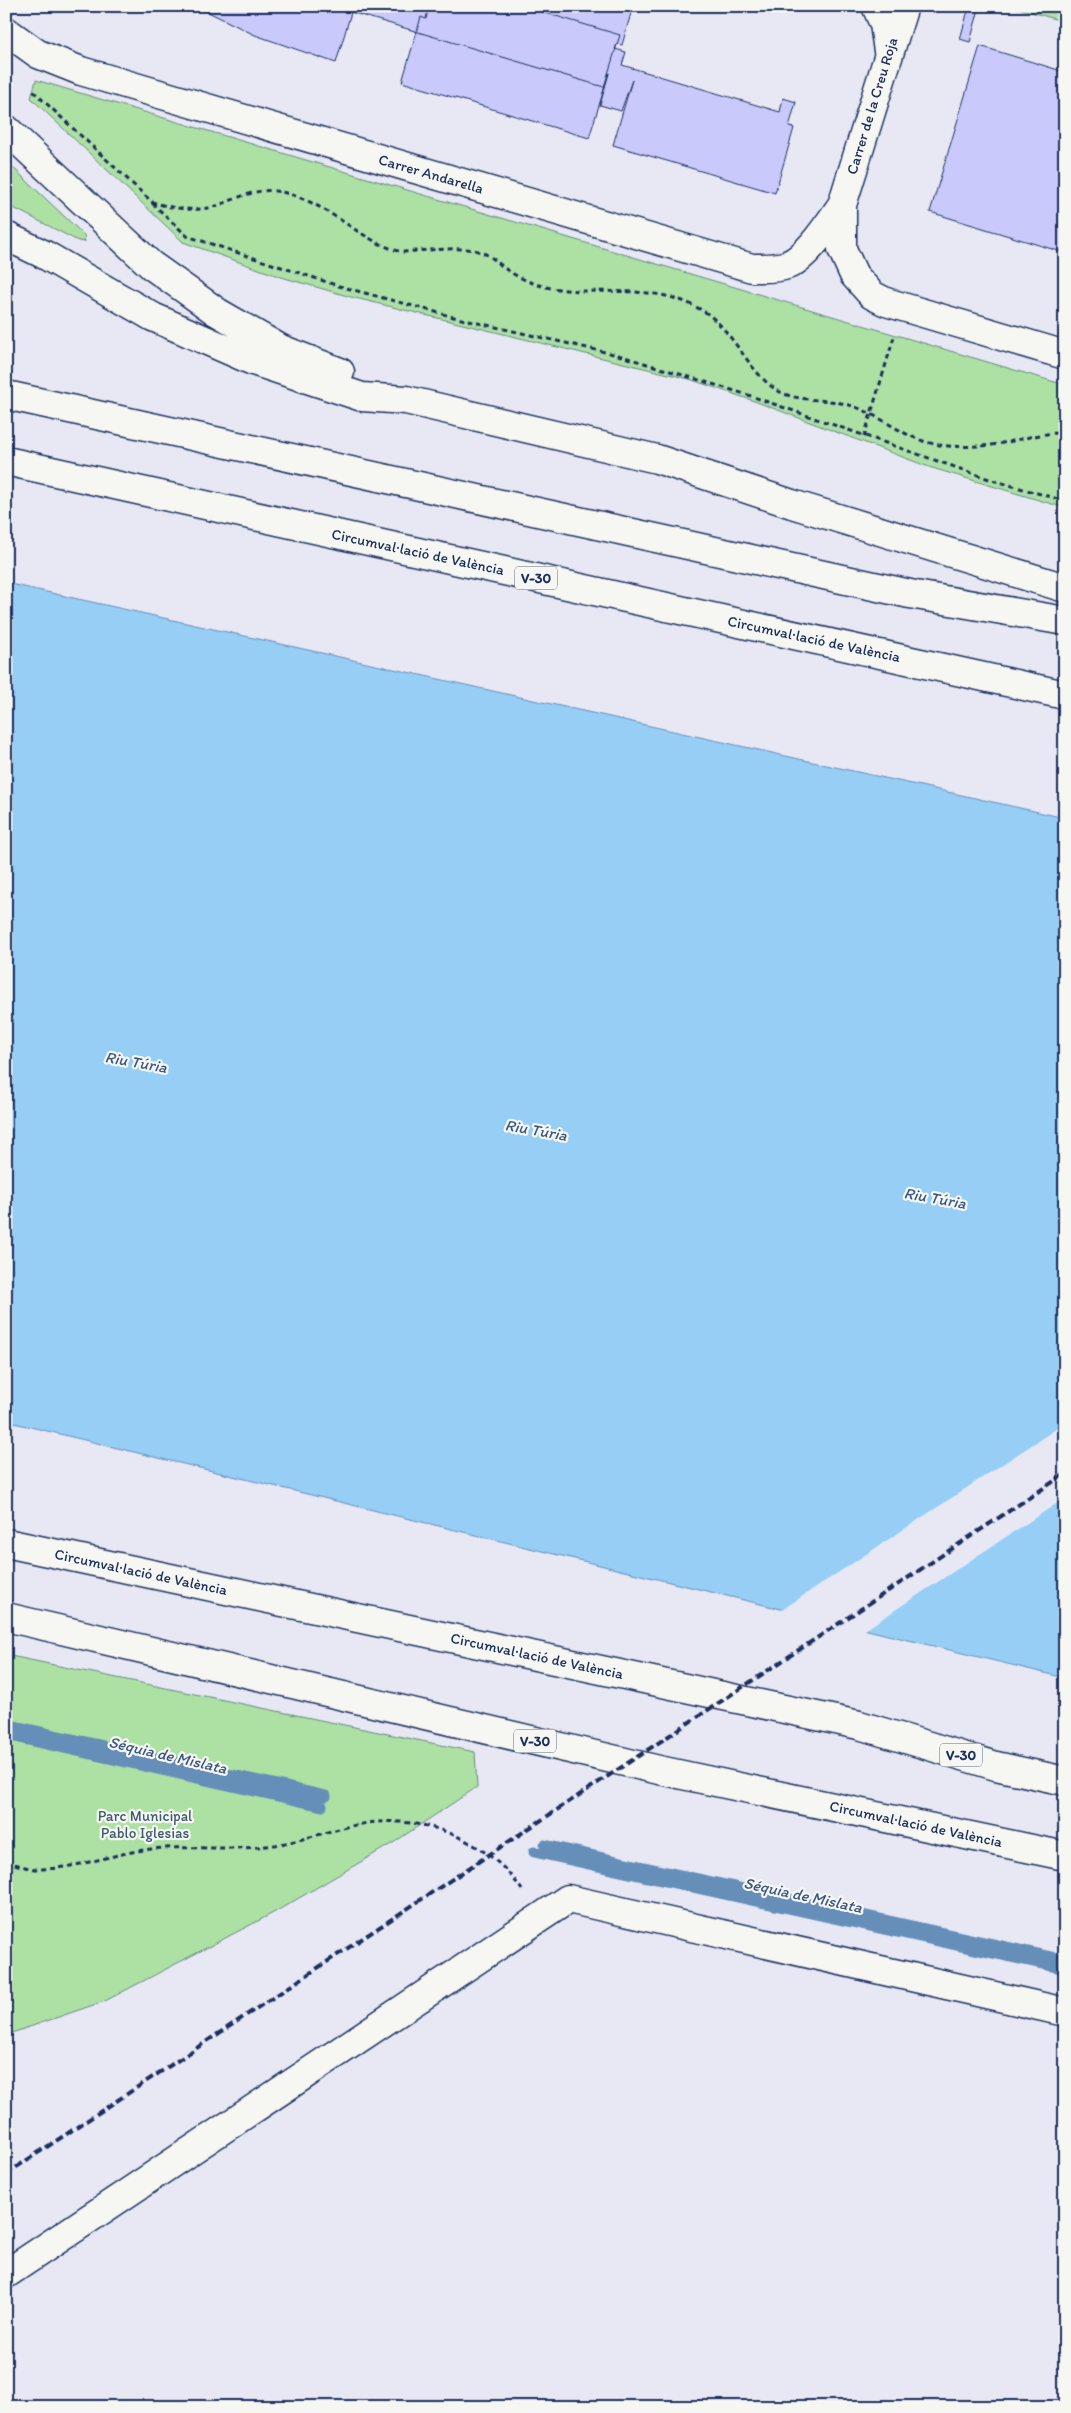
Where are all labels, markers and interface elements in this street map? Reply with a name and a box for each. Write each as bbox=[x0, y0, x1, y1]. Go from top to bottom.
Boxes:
street label: Carrer de la Creu Roja bbox=[843, 35, 902, 177]
street label: Carrer Andarella bbox=[376, 150, 486, 198]
street label: Circumval·lació de València bbox=[330, 525, 506, 579]
road number: V-30 bbox=[515, 566, 557, 590]
street label: Circumval·lació de València bbox=[726, 612, 902, 666]
water label: Riu Túria bbox=[103, 1047, 169, 1077]
water label: Riu Túria bbox=[503, 1115, 569, 1145]
water label: Riu Túria bbox=[902, 1183, 968, 1213]
street label: Circumval·lació de València bbox=[53, 1545, 229, 1599]
street label: Circumval·lació de València bbox=[449, 1629, 625, 1683]
road number: V-30 bbox=[514, 1730, 556, 1752]
water label: Séquia de Mislata bbox=[107, 1732, 229, 1778]
road number: V-30 bbox=[940, 1744, 982, 1766]
street label: Circumval·lació de València bbox=[828, 1797, 1004, 1851]
park label: Parc Municipal Pablo Iglesias bbox=[98, 1807, 193, 1842]
water label: Séquia de Mislata bbox=[742, 1873, 865, 1917]

